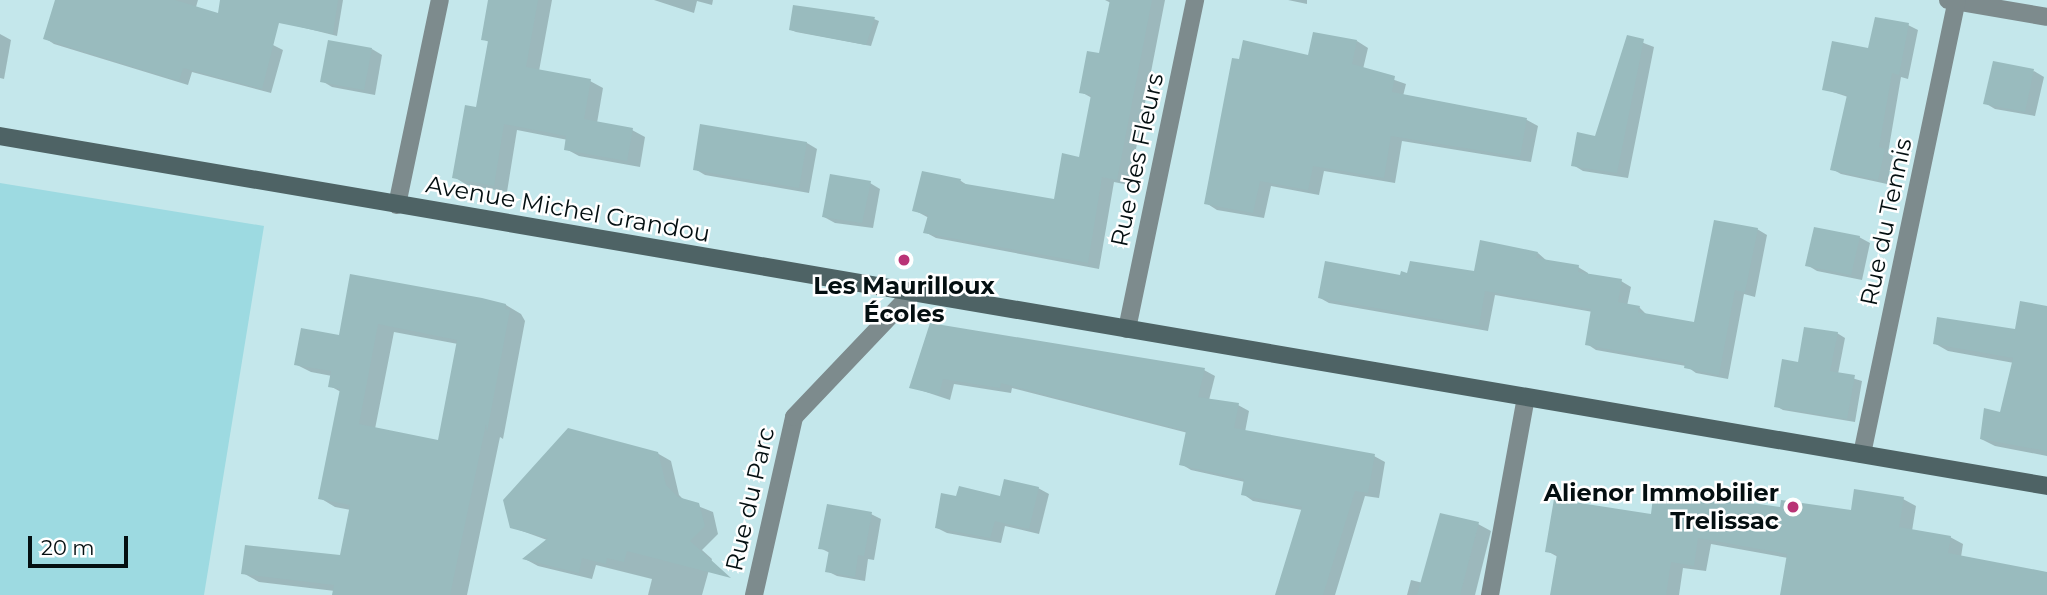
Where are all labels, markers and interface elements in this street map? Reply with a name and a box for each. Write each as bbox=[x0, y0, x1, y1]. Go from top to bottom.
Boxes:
street label: Rue des Fleurs bbox=[1105, 71, 1169, 249]
street label: Rue du Tennis bbox=[1854, 136, 1918, 308]
street label: Avenue Michel Grandou bbox=[424, 170, 712, 248]
marker: Les Maurilloux Écoles bbox=[896, 252, 912, 268]
place label: Les Maurilloux Écoles bbox=[813, 272, 995, 328]
street label: Rue du Parc bbox=[719, 424, 781, 574]
place label: Alienor Immobilier Trelissac bbox=[1544, 479, 1779, 535]
marker: Alienor Immobilier Trelissac bbox=[1785, 499, 1801, 515]
scale bar bbox=[32, 522, 131, 566]
text: 20 m bbox=[41, 535, 95, 560]

